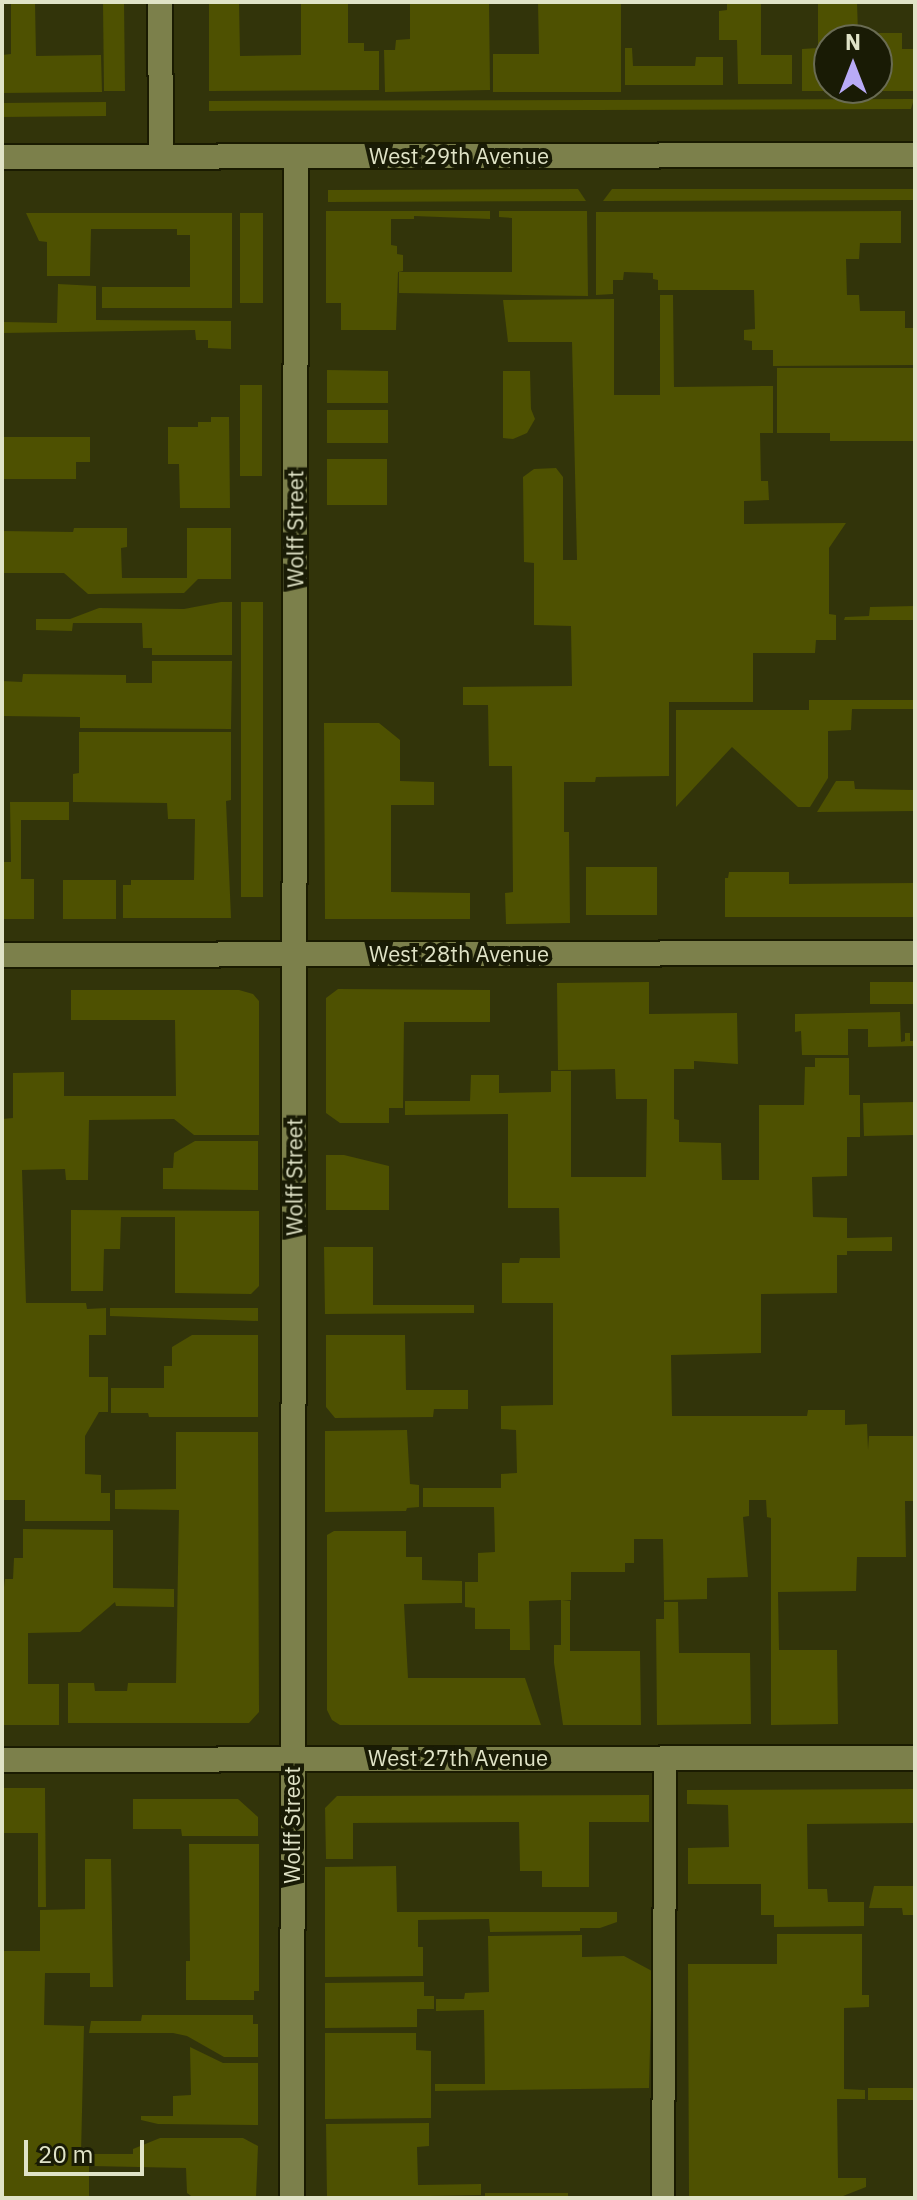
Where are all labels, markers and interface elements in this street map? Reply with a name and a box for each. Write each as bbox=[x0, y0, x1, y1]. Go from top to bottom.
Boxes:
north arrow bbox=[813, 24, 893, 104]
text: N bbox=[845, 27, 861, 56]
street label: West 29th Avenue bbox=[369, 143, 549, 169]
street label: Wolff Street bbox=[282, 470, 308, 588]
street label: West 28th Avenue bbox=[369, 941, 549, 967]
street label: Wolff Street bbox=[281, 1118, 307, 1236]
street label: West 27th Avenue bbox=[368, 1745, 548, 1771]
street label: Wolff Street bbox=[279, 1766, 305, 1884]
scale bar bbox=[28, 2124, 148, 2174]
text: 20 m bbox=[38, 2138, 93, 2170]

